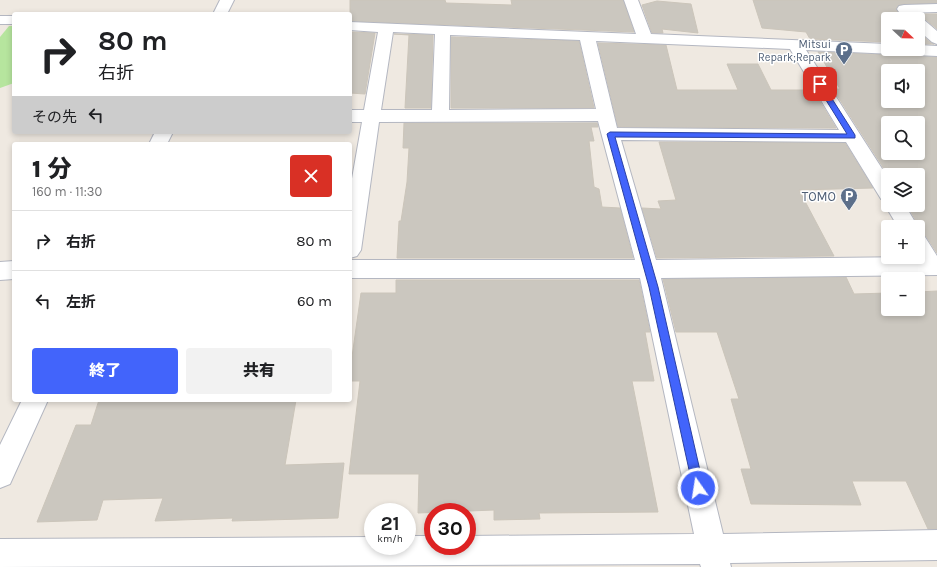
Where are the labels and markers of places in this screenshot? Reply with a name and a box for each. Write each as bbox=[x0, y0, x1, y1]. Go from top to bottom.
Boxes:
place label: Mitsui Repark;Repark bbox=[758, 38, 831, 64]
parking icon: Mitsui Repark;Repark bbox=[834, 40, 854, 65]
pin bbox=[803, 67, 837, 101]
parking icon: TOMO bbox=[839, 186, 859, 211]
place label: TOMO bbox=[802, 189, 836, 204]

